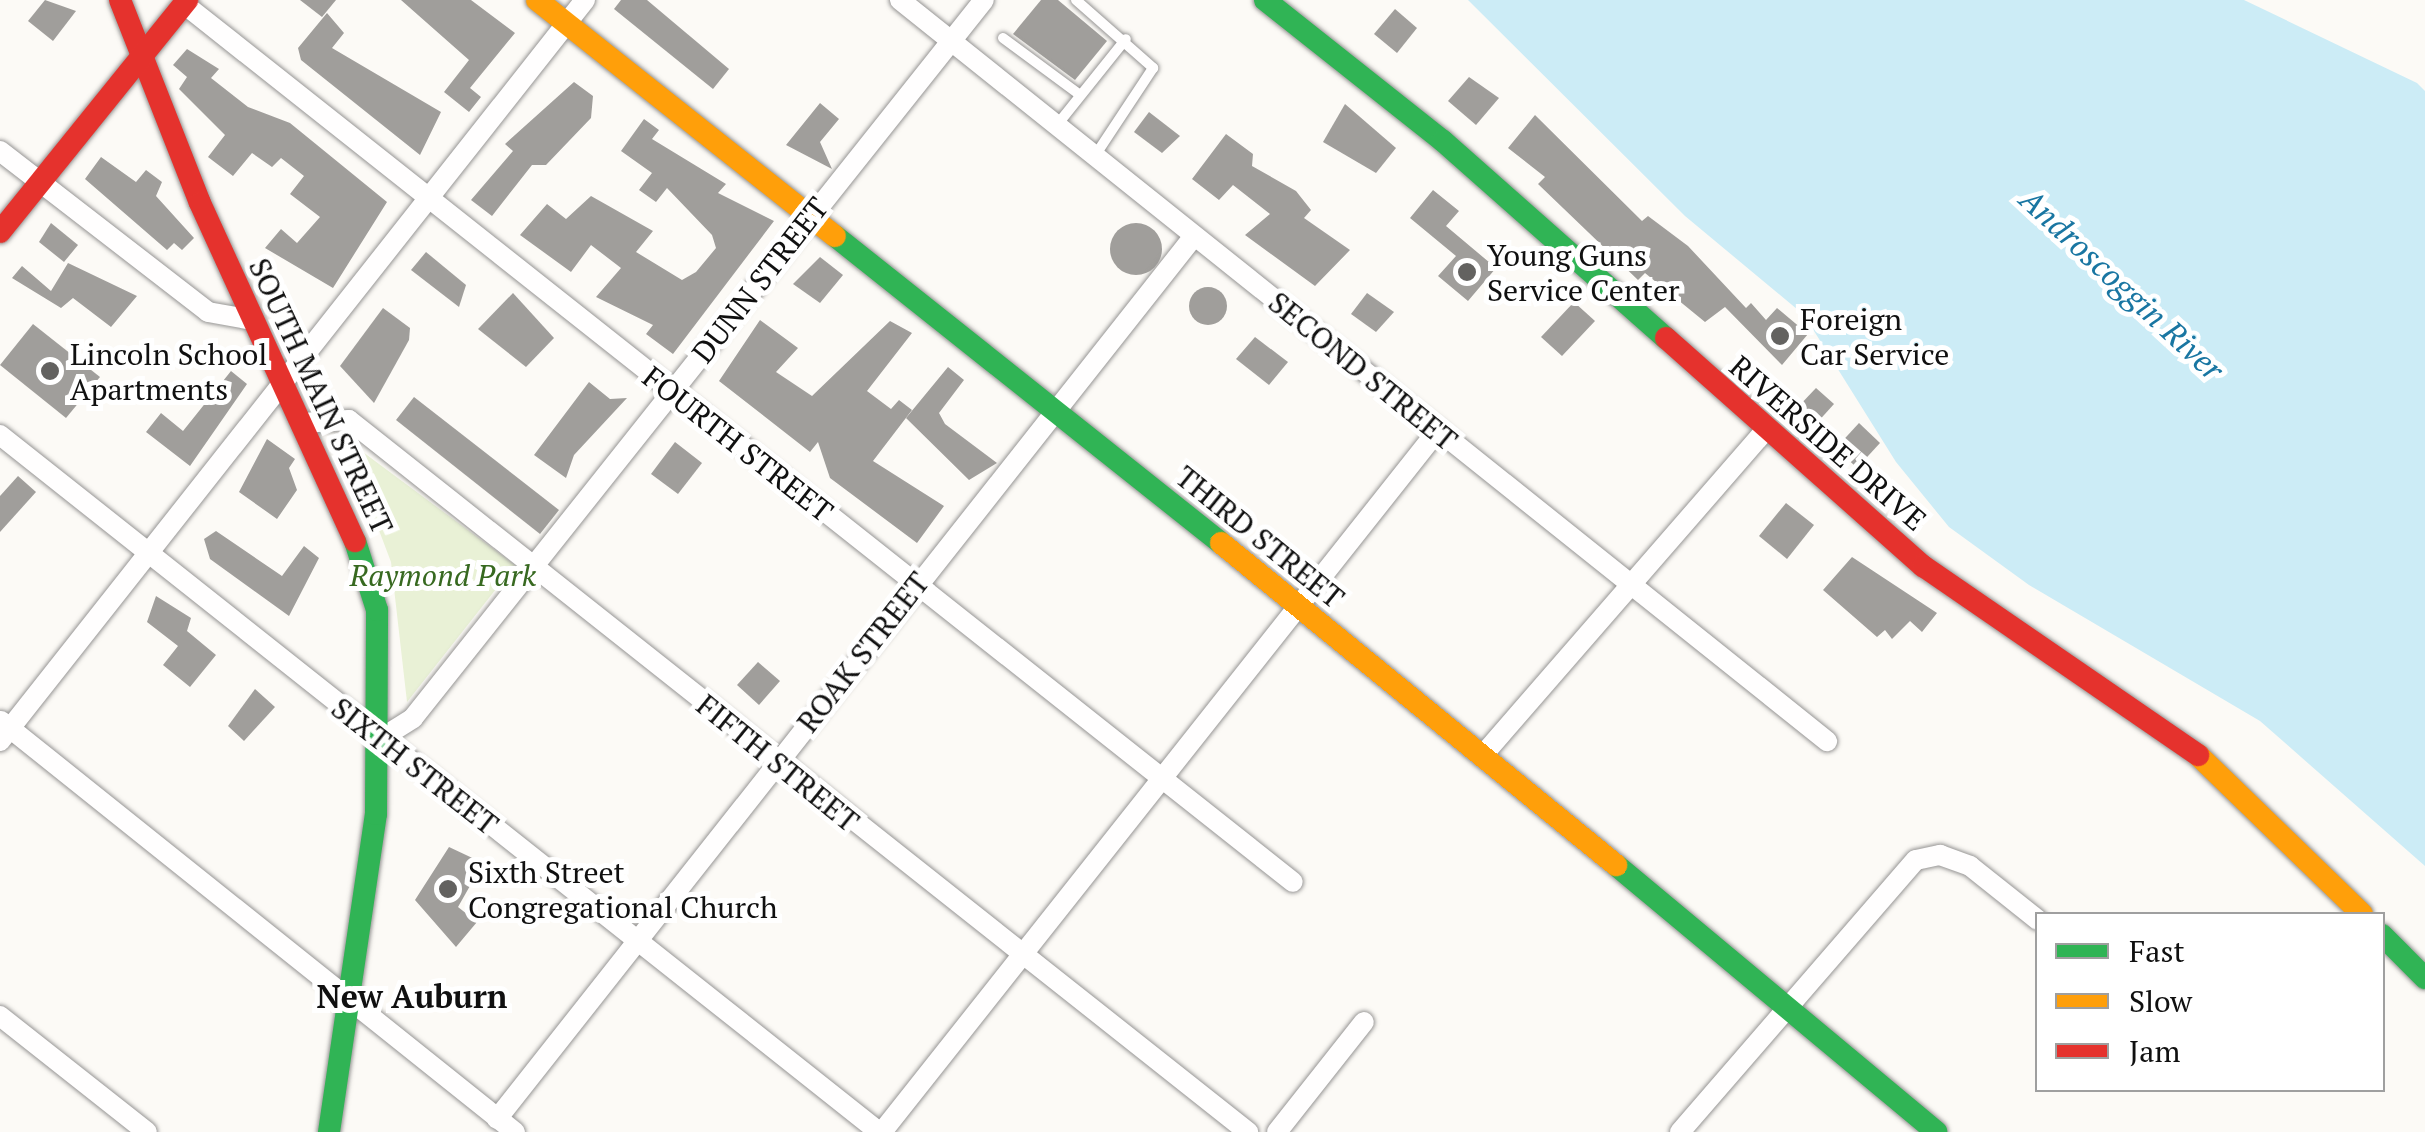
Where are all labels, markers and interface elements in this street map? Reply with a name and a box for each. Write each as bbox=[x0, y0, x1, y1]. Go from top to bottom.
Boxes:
water label: Androscoggin River bbox=[2012, 180, 2232, 388]
street label: DUNN STREET bbox=[684, 190, 836, 370]
place label: Young Guns Service Center bbox=[1487, 237, 1680, 308]
street label: SOUTH MAIN STREET bbox=[241, 253, 401, 539]
marker: Young Guns Service Center bbox=[1456, 261, 1478, 283]
street label: SECOND STREET bbox=[1261, 284, 1465, 458]
place label: Foreign Car Service bbox=[1800, 301, 1949, 372]
marker: Foreign Car Service bbox=[1769, 325, 1791, 347]
place label: Lincoln School Apartments bbox=[70, 336, 267, 406]
street label: RIVERSIDE DRIVE bbox=[1723, 348, 1933, 538]
street label: FOURTH STREET bbox=[636, 359, 840, 529]
marker: Lincoln School Apartments bbox=[39, 360, 61, 382]
street label: THIRD STREET bbox=[1169, 458, 1351, 616]
park label: Raymond Park bbox=[350, 557, 536, 593]
street label: ROAK STREET bbox=[789, 565, 937, 739]
street label: FIFTH STREET bbox=[690, 687, 866, 839]
street label: SIXTH STREET bbox=[324, 690, 506, 842]
place label: Sixth Street Congregational Church bbox=[468, 854, 778, 924]
marker: Sixth Street Congregational Church bbox=[437, 878, 459, 900]
legend bbox=[2035, 912, 2385, 1092]
text: Fast bbox=[2129, 931, 2185, 971]
district label: New Auburn bbox=[316, 977, 508, 1015]
text: Slow bbox=[2129, 981, 2192, 1021]
text: Jam bbox=[2129, 1031, 2180, 1071]

